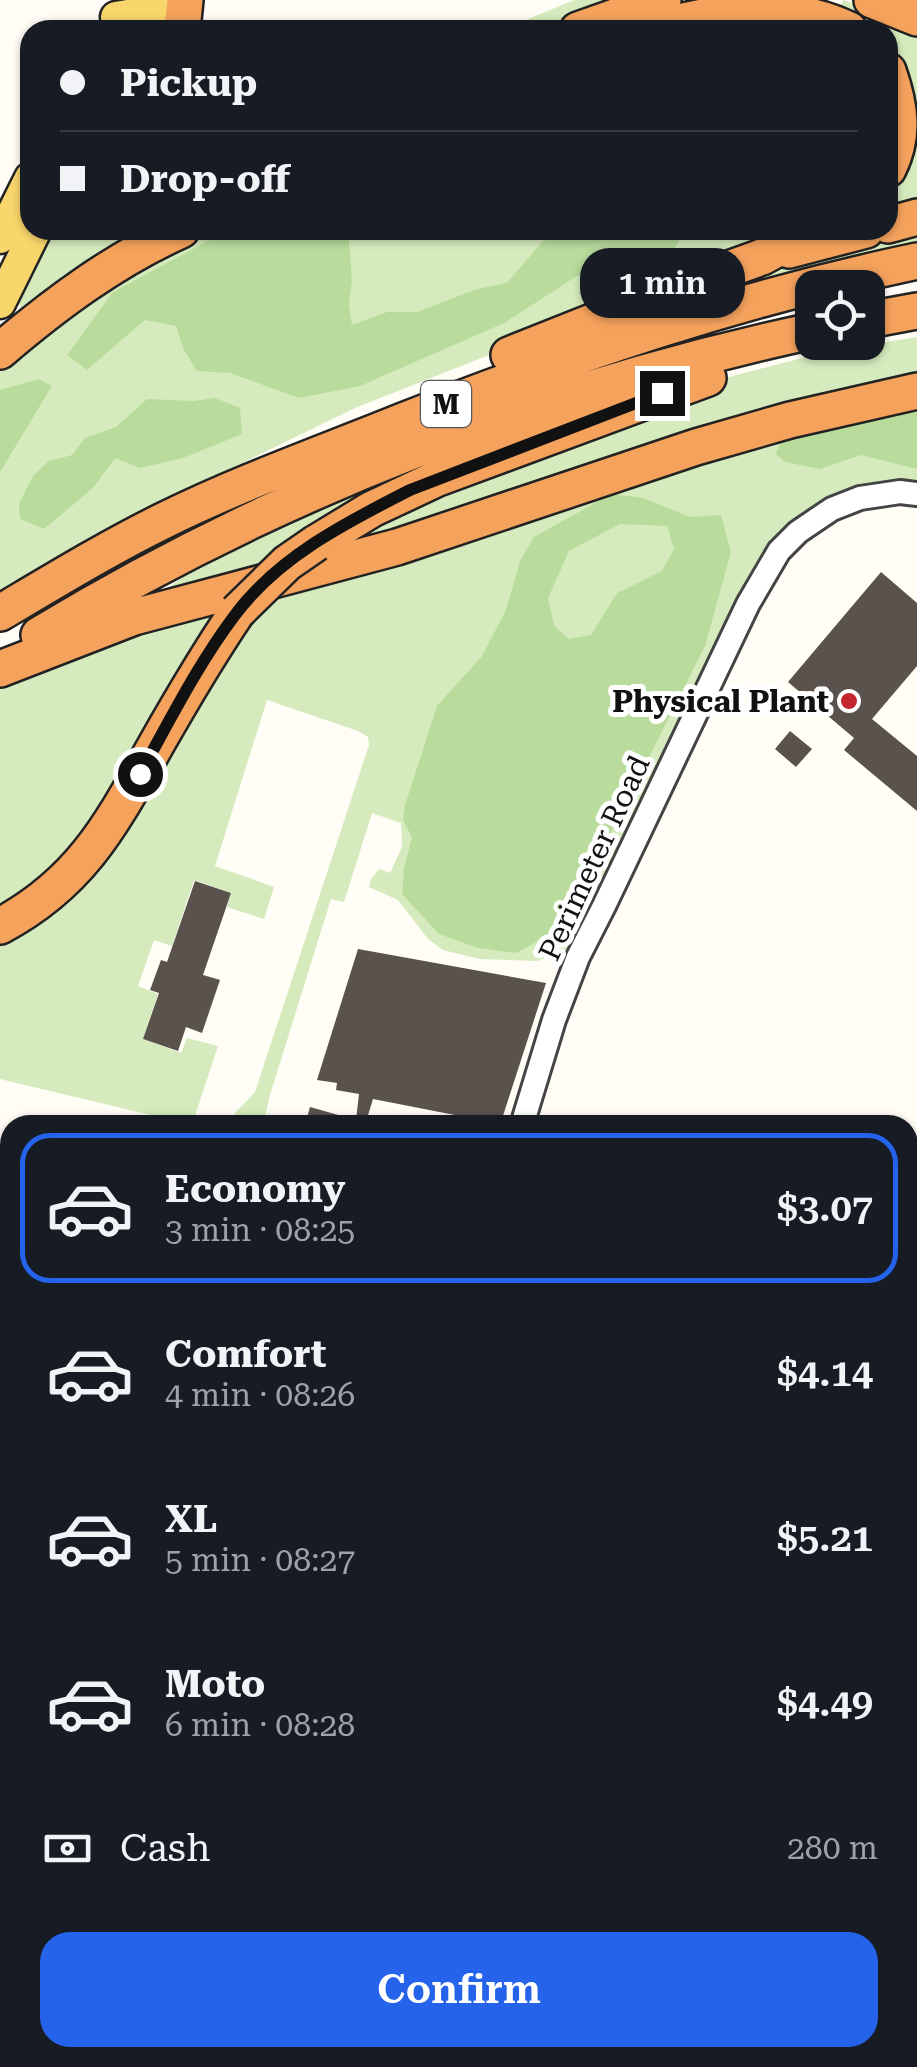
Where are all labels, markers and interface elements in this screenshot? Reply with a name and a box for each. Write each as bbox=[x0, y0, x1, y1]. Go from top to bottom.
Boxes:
text: Pickup bbox=[120, 61, 257, 105]
text: Drop-off bbox=[120, 157, 290, 201]
callout: 1 min bbox=[580, 248, 744, 318]
text: 1 min bbox=[618, 264, 707, 302]
map controls bbox=[795, 270, 885, 360]
button: locate bbox=[795, 270, 885, 360]
route end bbox=[640, 371, 685, 416]
road number: M bbox=[421, 381, 471, 427]
place label: Physical Plant bbox=[612, 684, 829, 719]
marker: Physical Plant bbox=[838, 690, 860, 712]
street label: Perimeter Road bbox=[531, 750, 657, 966]
route start bbox=[118, 752, 163, 797]
icon: car bbox=[45, 1163, 135, 1253]
text: Economy bbox=[165, 1167, 345, 1211]
text: $3.07 bbox=[777, 1186, 873, 1230]
text: 3 min · 08:25 bbox=[165, 1211, 355, 1249]
icon: car bbox=[45, 1328, 135, 1418]
text: Comfort bbox=[165, 1332, 326, 1376]
text: $4.14 bbox=[777, 1351, 873, 1395]
text: 4 min · 08:26 bbox=[165, 1376, 355, 1414]
icon: car bbox=[45, 1493, 135, 1583]
text: XL bbox=[165, 1497, 217, 1541]
text: $5.21 bbox=[777, 1516, 873, 1560]
text: 5 min · 08:27 bbox=[165, 1541, 355, 1579]
icon: car bbox=[45, 1658, 135, 1748]
text: Moto bbox=[165, 1662, 265, 1706]
text: $4.49 bbox=[777, 1681, 873, 1725]
text: 6 min · 08:28 bbox=[165, 1706, 355, 1744]
icon: cash bbox=[40, 1821, 95, 1876]
text: Cash bbox=[120, 1826, 210, 1870]
text: 280 m bbox=[787, 1829, 878, 1867]
button: Confirm bbox=[40, 1932, 878, 2047]

